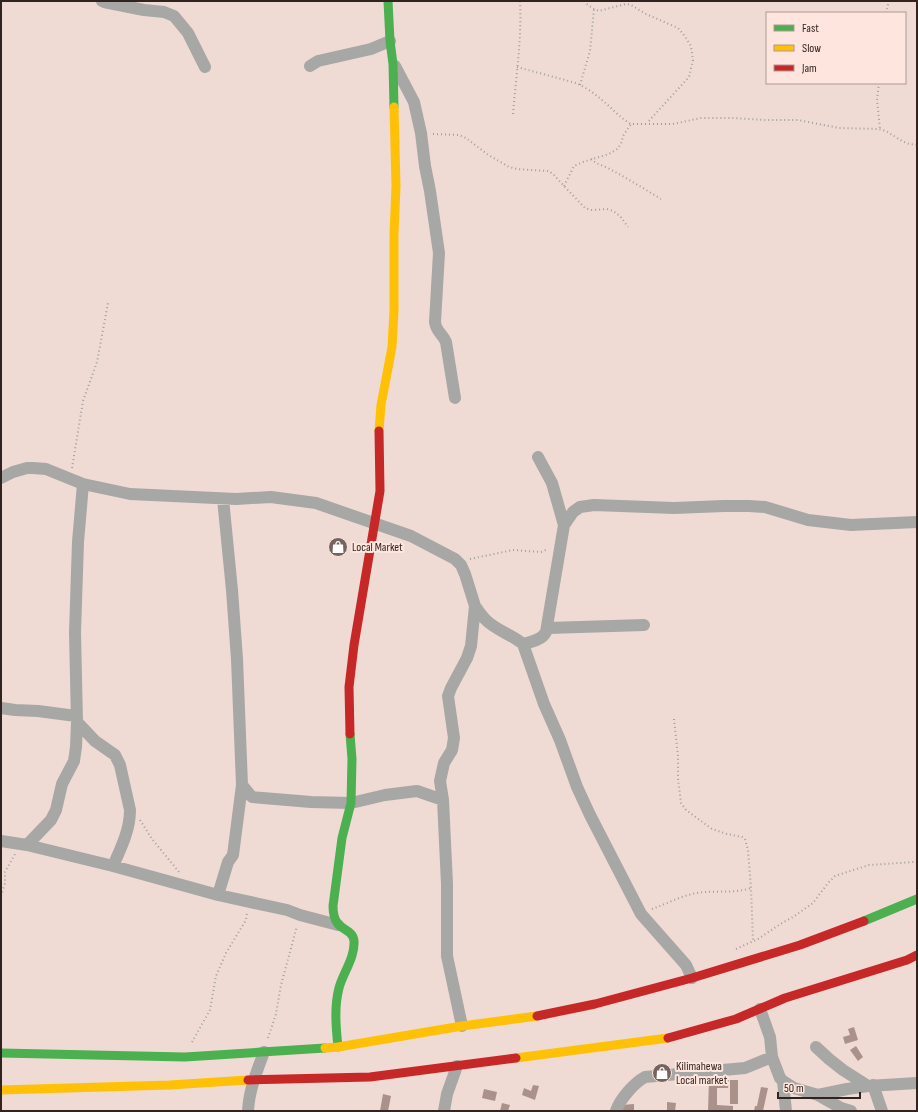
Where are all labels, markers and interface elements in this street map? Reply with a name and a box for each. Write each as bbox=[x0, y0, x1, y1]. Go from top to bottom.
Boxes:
legend bbox=[766, 12, 906, 84]
text: Fast bbox=[802, 21, 819, 36]
text: Slow bbox=[802, 41, 821, 56]
text: Jam bbox=[801, 61, 817, 76]
shop icon: Local Market bbox=[327, 536, 349, 558]
place label: Local Market bbox=[352, 540, 403, 555]
place label: Kilimahewa Local market bbox=[676, 1059, 728, 1088]
shop icon: Kilimahewa Local market bbox=[651, 1062, 673, 1084]
scale bar bbox=[778, 1074, 860, 1100]
text: 50 m bbox=[784, 1081, 804, 1096]

